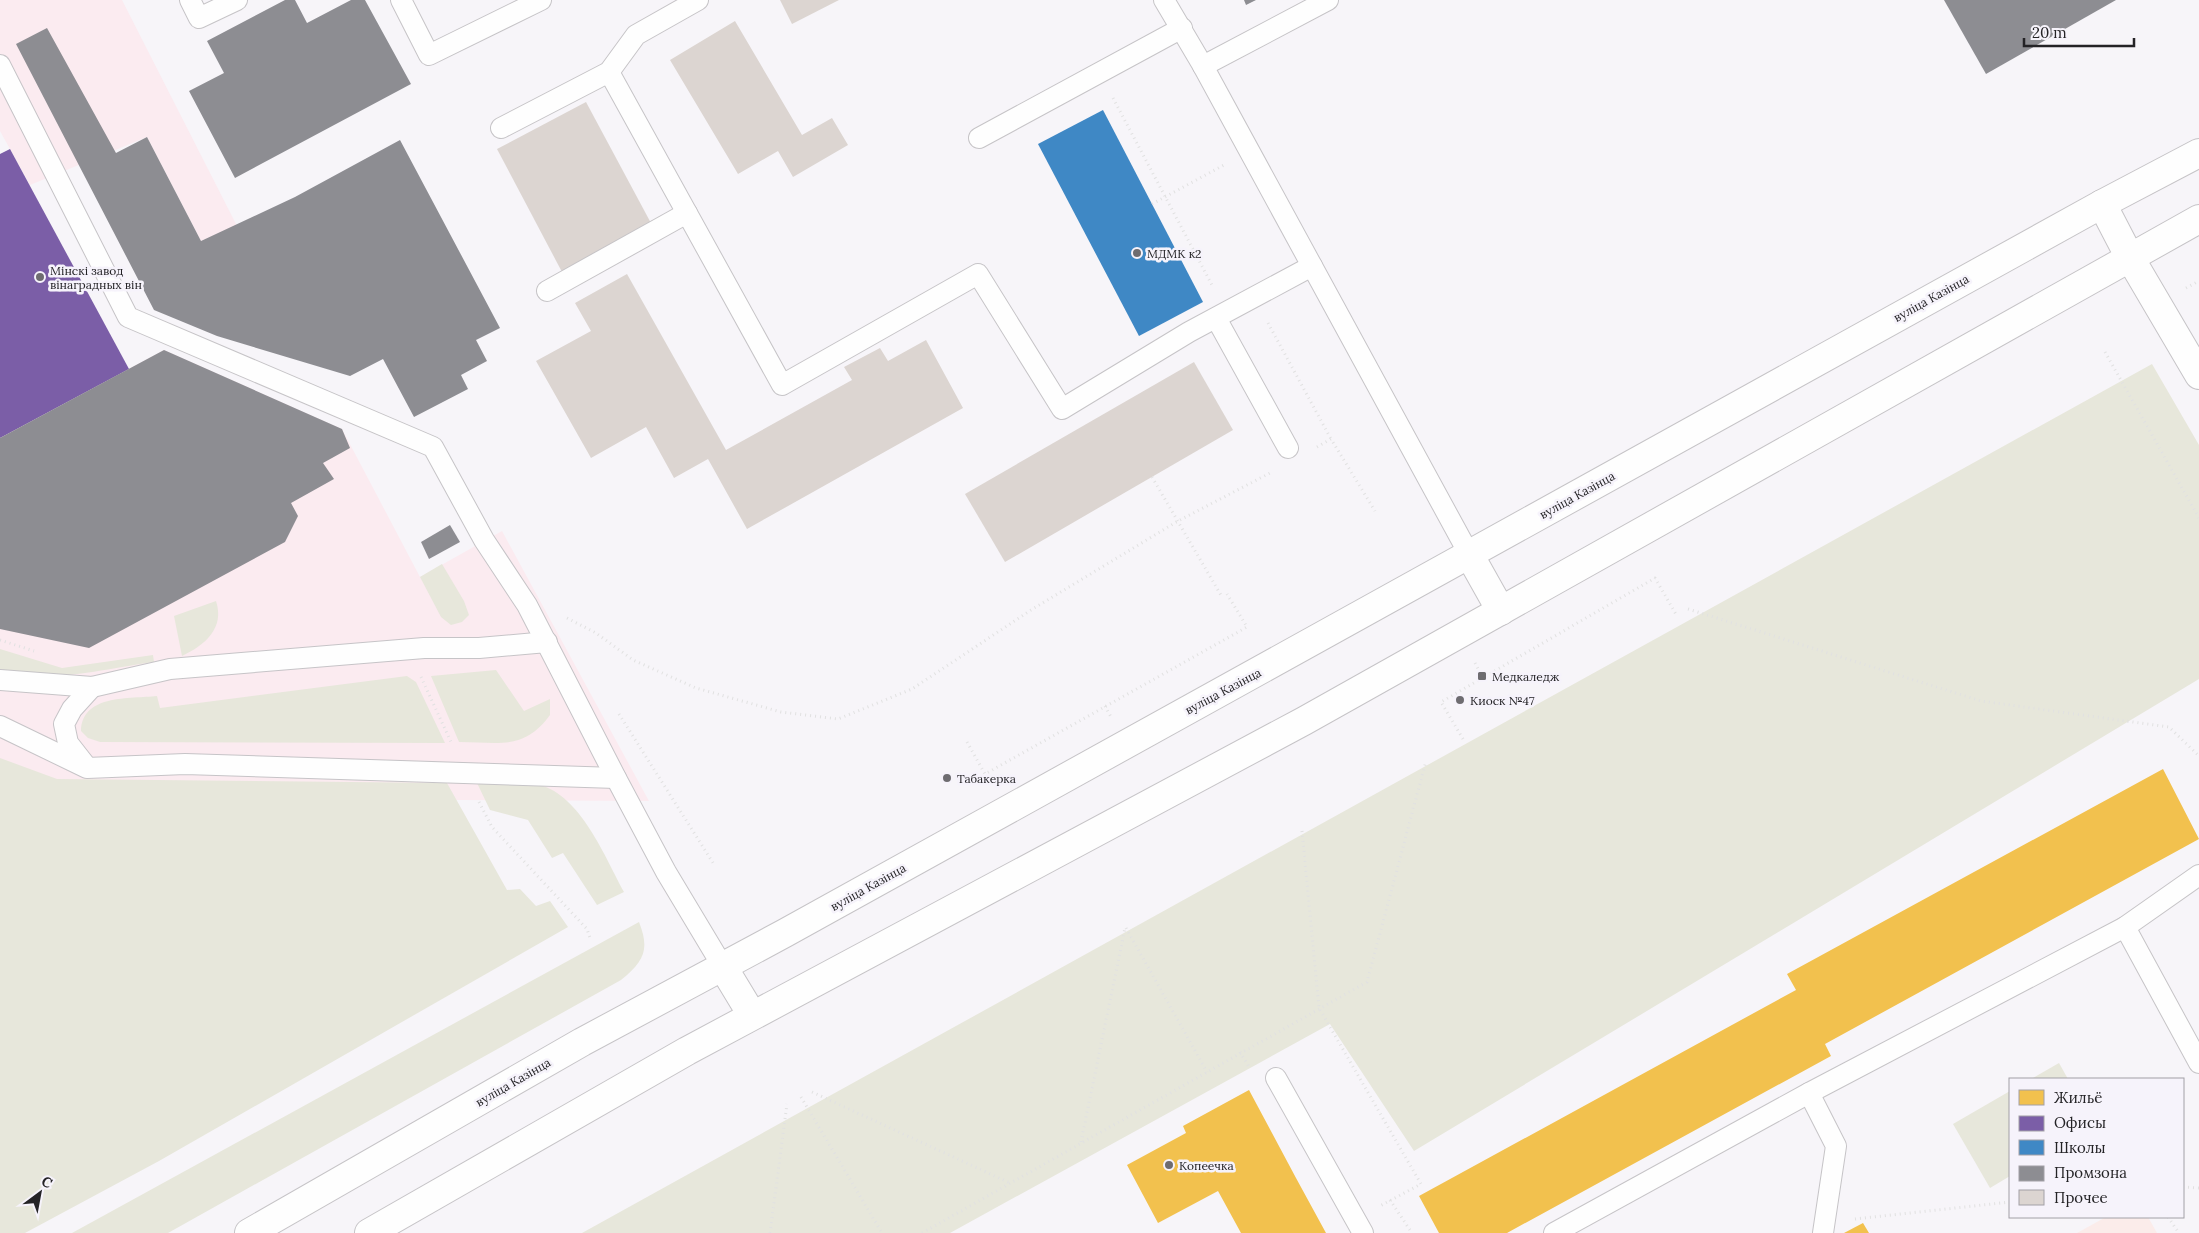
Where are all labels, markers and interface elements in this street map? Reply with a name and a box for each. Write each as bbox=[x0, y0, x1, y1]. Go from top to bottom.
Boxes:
scale bar bbox=[2024, 15, 2134, 47]
text: 20 m bbox=[2032, 23, 2067, 42]
place label: МДМК к2 bbox=[1147, 246, 1202, 261]
marker: МДМК к2 bbox=[1131, 247, 1143, 259]
place label: Мінскі завод вінаградных він bbox=[50, 263, 142, 292]
marker: Мінскі завод вінаградных він bbox=[34, 271, 46, 283]
street label: вуліца Казінца bbox=[1891, 271, 1971, 325]
street label: вуліца Казінца bbox=[1537, 468, 1617, 522]
street label: вуліца Казінца bbox=[1182, 665, 1264, 717]
place label: Медкаледж bbox=[1492, 669, 1560, 684]
marker: Медкаледж bbox=[1476, 670, 1488, 682]
place label: Киоск №47 bbox=[1470, 693, 1535, 708]
marker: Киоск №47 bbox=[1454, 694, 1466, 706]
place label: Табакерка bbox=[957, 771, 1016, 786]
marker: Табакерка bbox=[941, 772, 953, 784]
street label: вуліца Казінца bbox=[828, 860, 908, 914]
street label: вуліца Казінца bbox=[473, 1054, 553, 1110]
legend bbox=[2009, 1078, 2184, 1218]
text: Жильё bbox=[2054, 1088, 2102, 1107]
text: Офисы bbox=[2054, 1113, 2106, 1132]
text: Школы bbox=[2054, 1138, 2106, 1157]
place label: Копеечка bbox=[1179, 1158, 1234, 1173]
marker: Копеечка bbox=[1163, 1159, 1175, 1171]
text: Промзона bbox=[2054, 1163, 2127, 1182]
north arrow bbox=[15, 1168, 65, 1218]
text: С bbox=[38, 1172, 56, 1192]
text: Прочее bbox=[2054, 1188, 2108, 1207]

